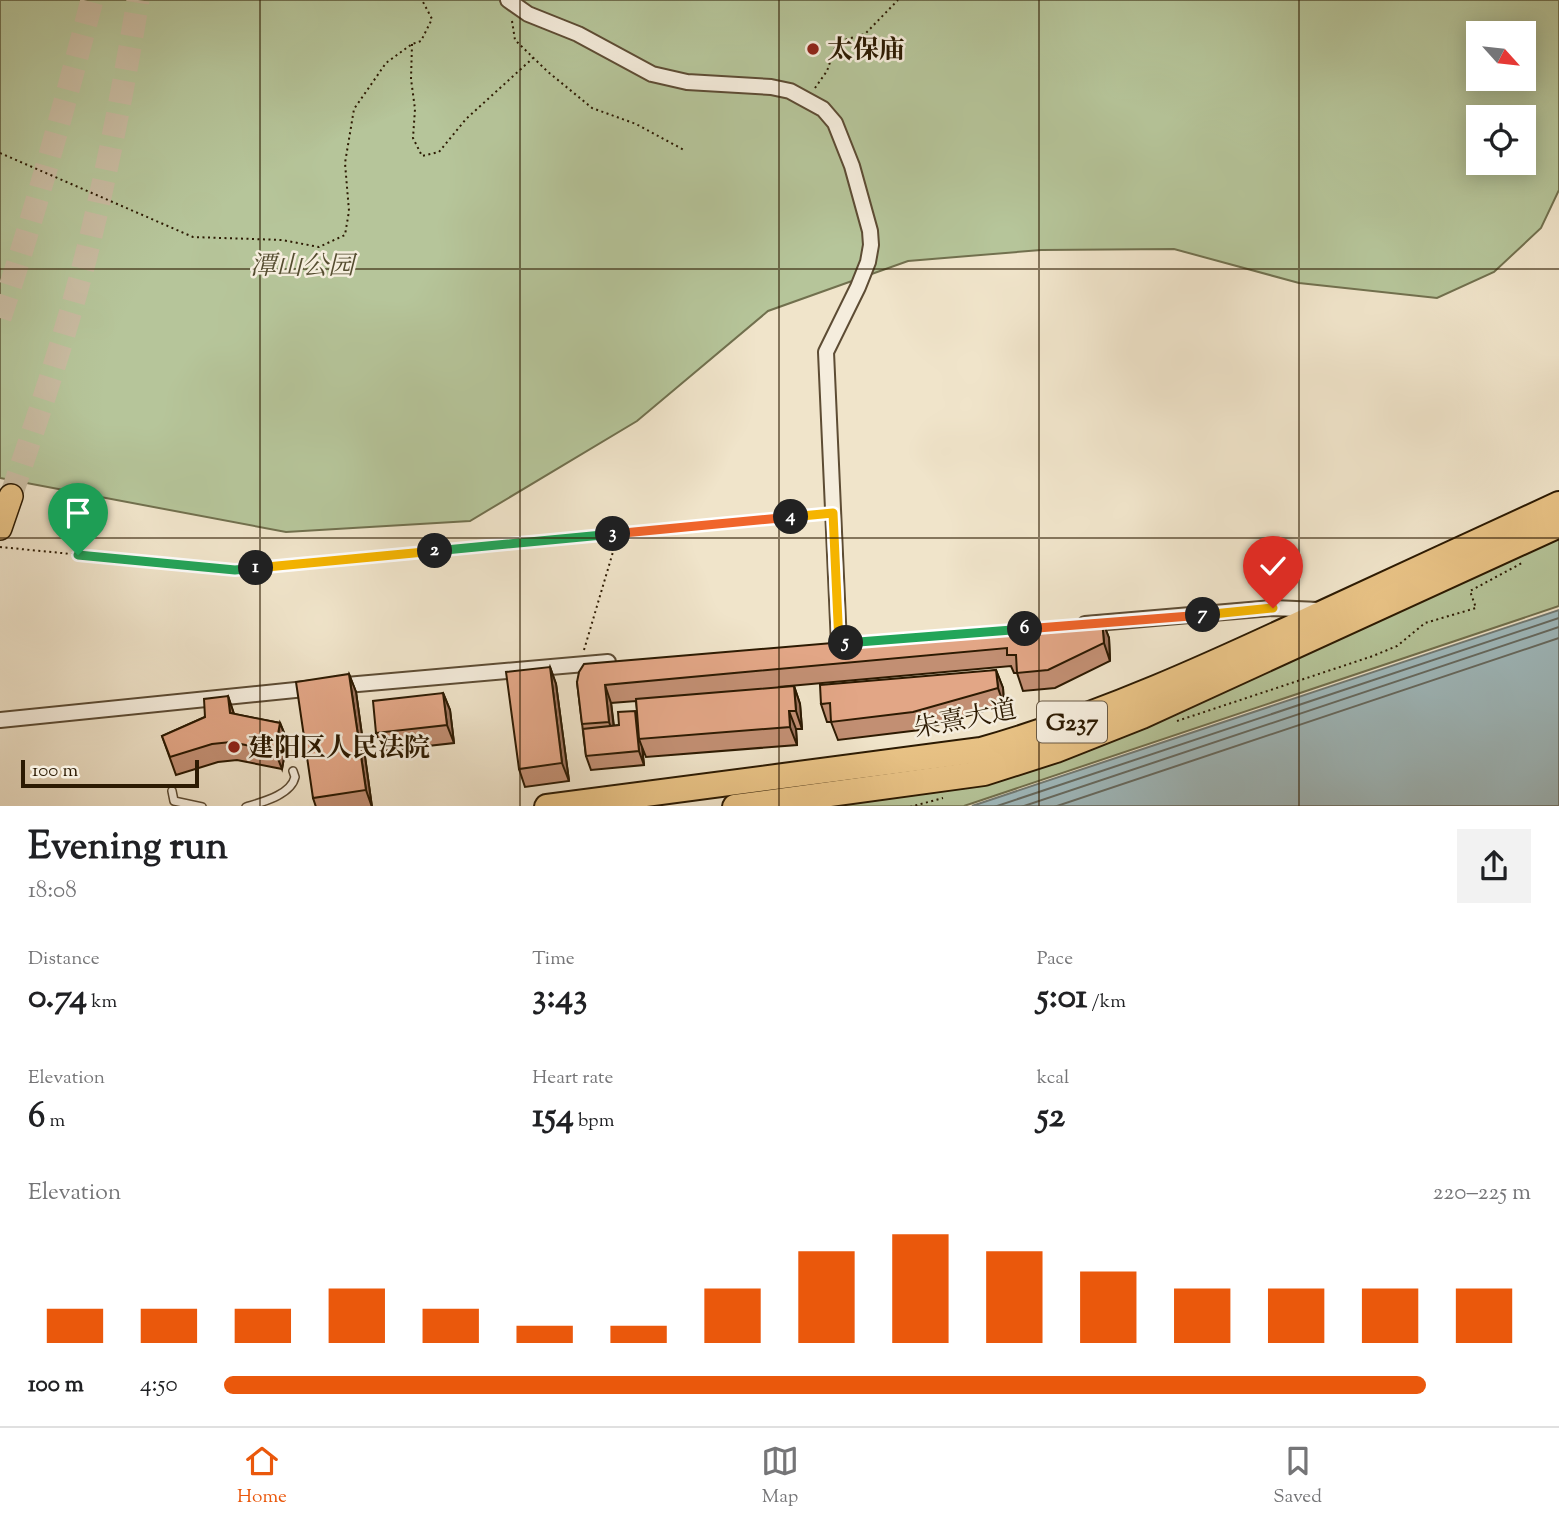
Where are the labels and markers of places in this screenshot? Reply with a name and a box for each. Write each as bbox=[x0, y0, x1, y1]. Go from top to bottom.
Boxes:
place label: 太保庙 bbox=[827, 33, 905, 70]
marker: 太保庙 bbox=[805, 41, 821, 57]
pin bbox=[48, 483, 108, 555]
pin: 4 bbox=[774, 500, 808, 534]
pin: 3 bbox=[596, 516, 630, 552]
pin: 2 bbox=[418, 534, 452, 568]
pin bbox=[1243, 536, 1303, 608]
pin: 1 bbox=[238, 550, 274, 586]
pin: 7 bbox=[1186, 598, 1220, 632]
pin: 6 bbox=[1007, 612, 1042, 646]
pin: 5 bbox=[828, 626, 864, 660]
place label: 建阳区人民法院 bbox=[248, 731, 430, 768]
marker: 建阳区人民法院 bbox=[226, 739, 242, 755]

